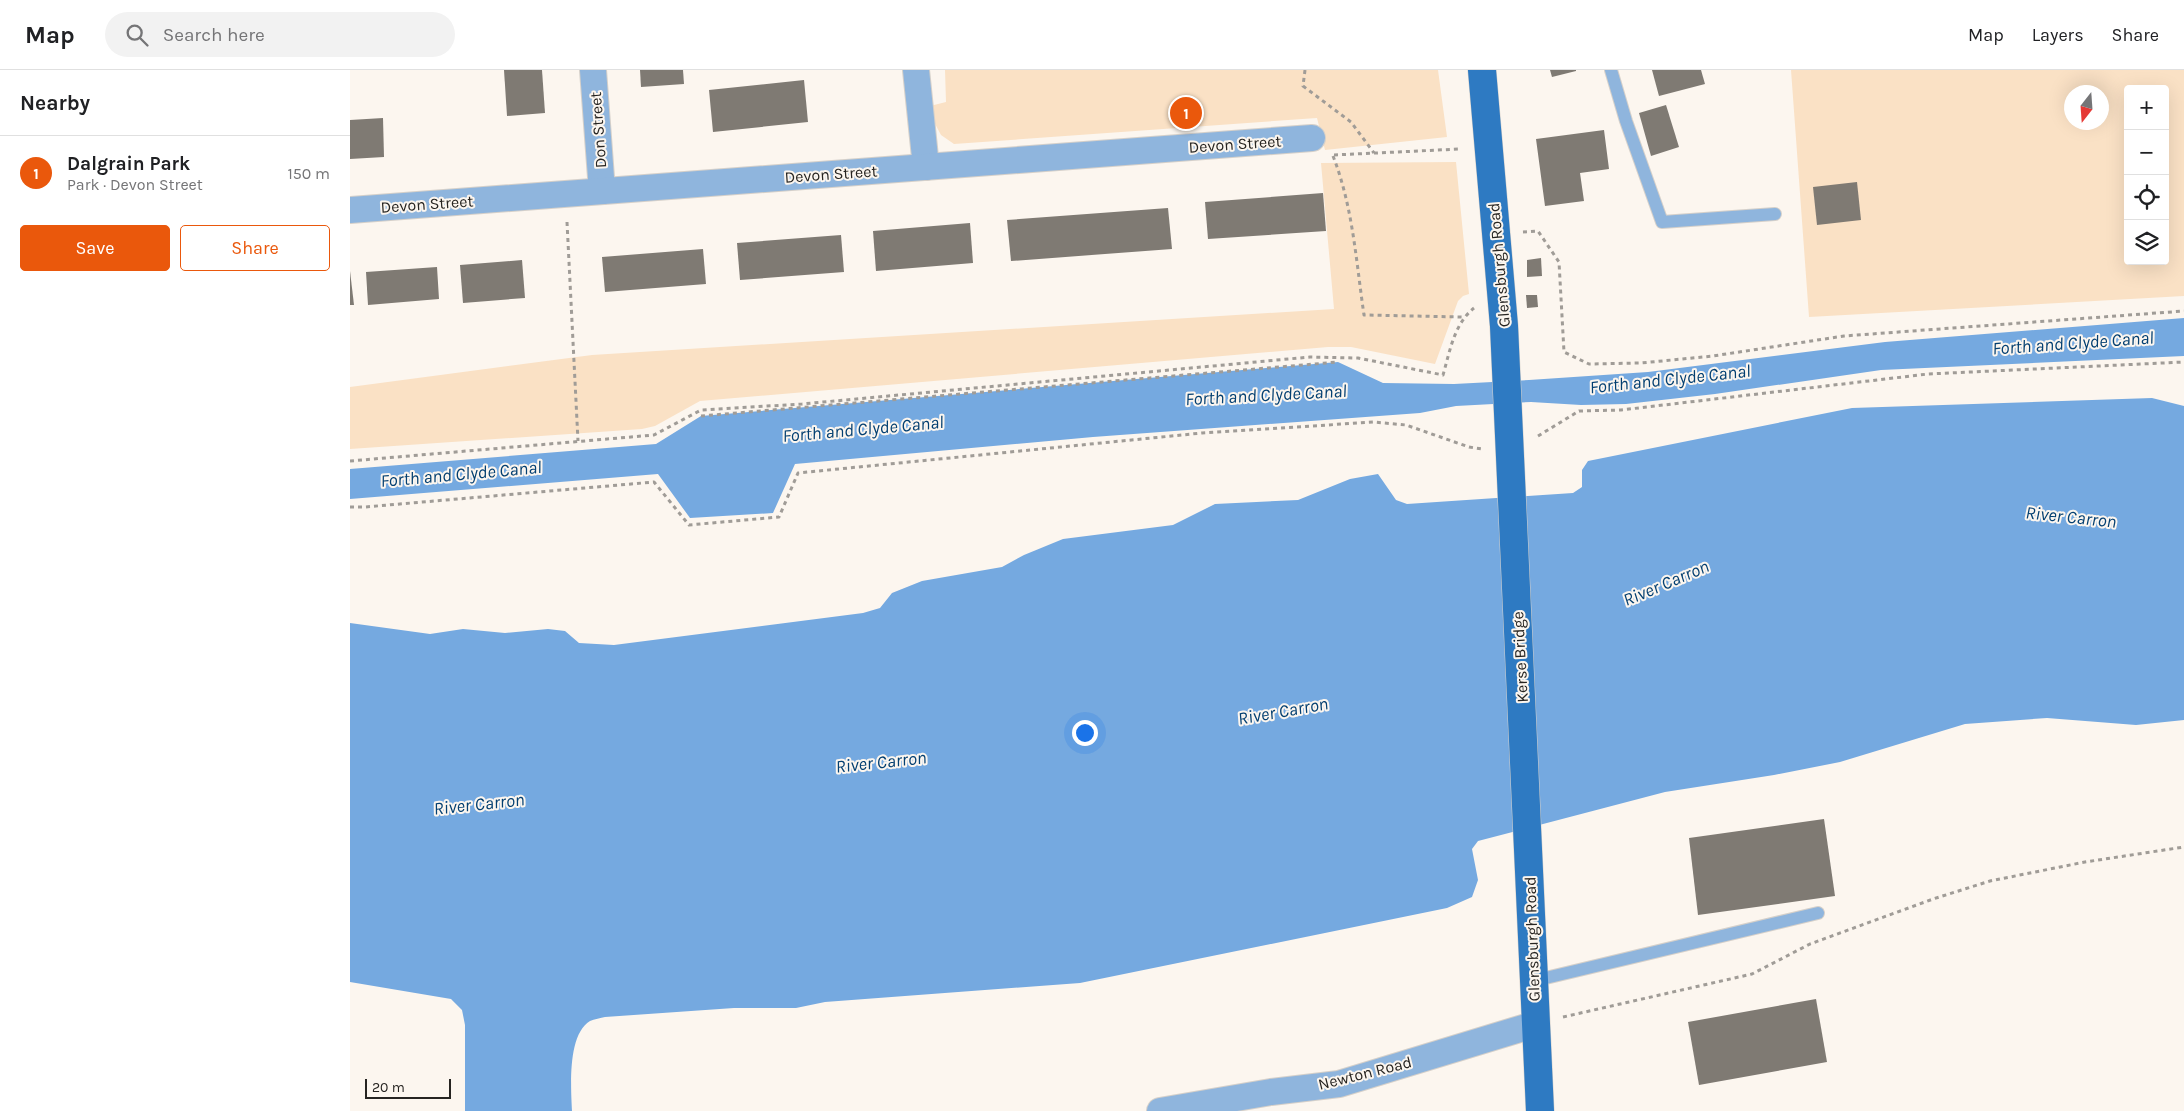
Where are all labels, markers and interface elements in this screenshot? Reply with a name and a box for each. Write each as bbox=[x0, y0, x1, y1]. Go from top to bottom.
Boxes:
search box bbox=[105, 12, 455, 57]
text: Map bbox=[25, 21, 75, 49]
icon: search bbox=[123, 21, 151, 49]
text: Search here bbox=[163, 24, 265, 46]
text: Map bbox=[1968, 24, 2004, 46]
text: Layers bbox=[2032, 24, 2084, 46]
text: Share bbox=[2112, 24, 2159, 46]
north arrow bbox=[2064, 85, 2109, 130]
map controls bbox=[2124, 85, 2169, 265]
button: + bbox=[2124, 85, 2169, 130]
text: Nearby bbox=[20, 91, 90, 115]
street label: Don Street bbox=[586, 91, 610, 169]
pin: 1 bbox=[1170, 94, 1202, 132]
button: − bbox=[2124, 130, 2169, 175]
street label: Devon Street bbox=[1188, 131, 1282, 157]
text: Dalgrain Park bbox=[67, 153, 190, 175]
street label: Devon Street bbox=[784, 161, 878, 187]
text: 1 bbox=[33, 164, 39, 183]
text: 150 m bbox=[287, 164, 330, 183]
text: Park · Devon Street bbox=[67, 175, 203, 194]
button: locate bbox=[2124, 175, 2169, 220]
street label: Devon Street bbox=[380, 191, 474, 217]
street label: Glensburgh Road bbox=[1484, 202, 1514, 328]
button: layers bbox=[2124, 220, 2169, 265]
button: Save bbox=[20, 225, 170, 271]
button: Share bbox=[180, 225, 330, 271]
water label: Forth and Clyde Canal bbox=[1992, 326, 2155, 360]
water label: Forth and Clyde Canal bbox=[1588, 360, 1752, 398]
water label: Forth and Clyde Canal bbox=[1185, 380, 1348, 410]
water label: Forth and Clyde Canal bbox=[782, 411, 945, 447]
water label: Forth and Clyde Canal bbox=[380, 456, 543, 492]
water label: River Carron bbox=[2024, 501, 2118, 533]
water label: River Carron bbox=[1620, 555, 1712, 611]
street label: Kerse Bridge bbox=[1508, 611, 1532, 703]
water label: River Carron bbox=[1236, 692, 1330, 730]
your location bbox=[1072, 720, 1098, 746]
water label: River Carron bbox=[834, 746, 928, 778]
water label: River Carron bbox=[432, 788, 526, 820]
street label: Glensburgh Road bbox=[1520, 876, 1544, 1002]
street label: Newton Road bbox=[1316, 1052, 1414, 1094]
scale bar bbox=[365, 1076, 451, 1099]
text: 20 m bbox=[372, 1079, 405, 1096]

